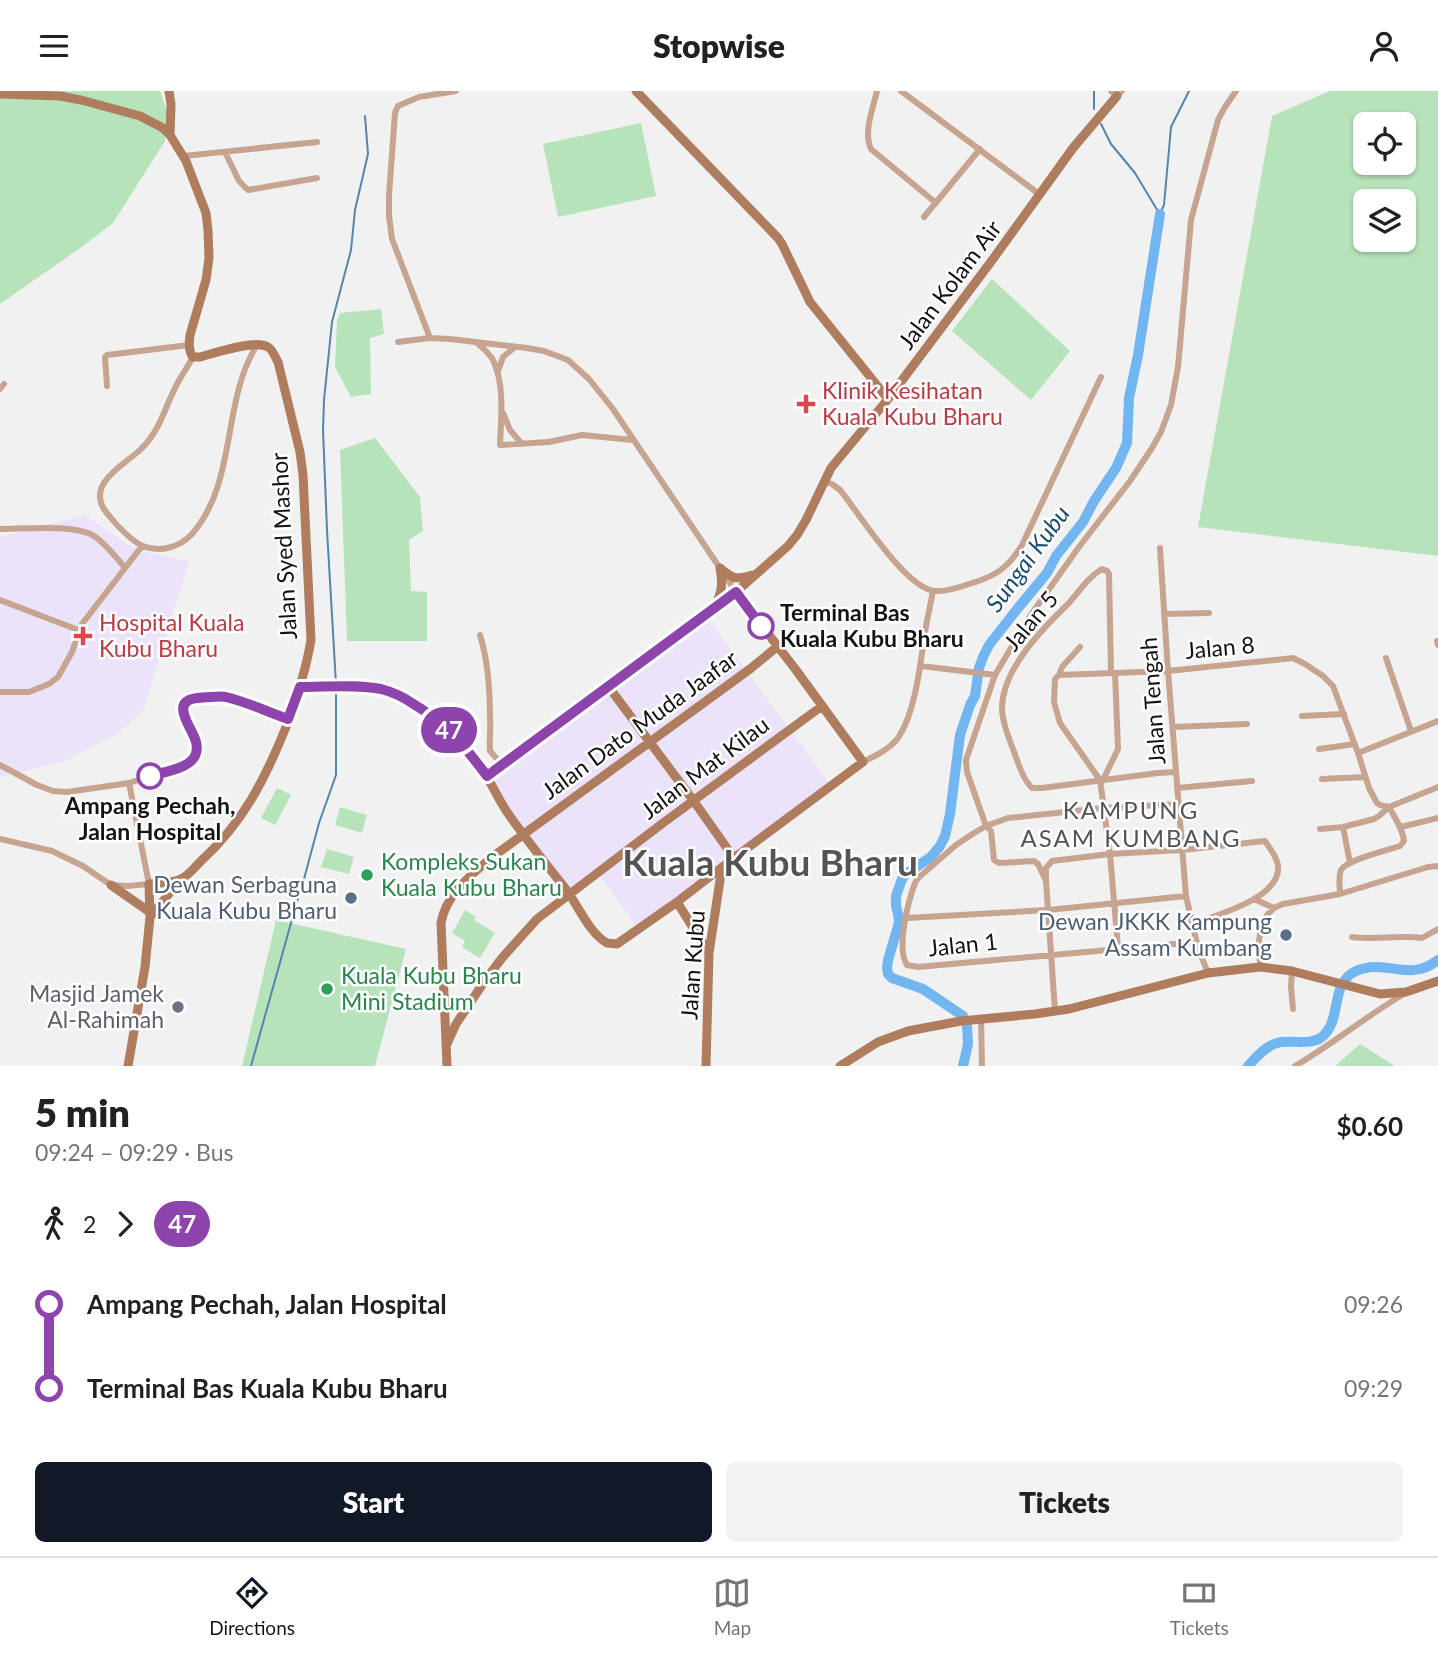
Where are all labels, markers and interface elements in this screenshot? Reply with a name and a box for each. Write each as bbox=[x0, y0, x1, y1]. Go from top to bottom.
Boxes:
text: Stopwise bbox=[653, 26, 785, 65]
icon: menu bbox=[35, 27, 73, 65]
icon: person bbox=[1365, 27, 1403, 65]
map controls bbox=[1353, 112, 1416, 252]
button: locate bbox=[1353, 112, 1416, 175]
button: layers bbox=[1353, 189, 1416, 252]
street label: Jalan Kolam Air bbox=[892, 214, 1007, 354]
place label: Klinik Kesihatan Kuala Kubu Bharu bbox=[822, 376, 1003, 430]
marker: Klinik Kesihatan Kuala Kubu Bharu bbox=[796, 394, 816, 414]
street label: Jalan Syed Mashor bbox=[264, 451, 302, 640]
water label: Sungai Kubu bbox=[979, 499, 1075, 617]
street label: Jalan 5 bbox=[997, 585, 1063, 656]
place label: Terminal Bas Kuala Kubu Bharu bbox=[780, 598, 964, 652]
place label: Hospital Kuala Kubu Bharu bbox=[99, 608, 244, 662]
marker: Terminal Bas Kuala Kubu Bharu bbox=[748, 613, 774, 639]
marker: Hospital Kuala Kubu Bharu bbox=[73, 626, 93, 646]
street label: Jalan 8 bbox=[1184, 630, 1256, 664]
street label: Jalan Tengah bbox=[1134, 636, 1170, 766]
street label: Jalan Dato Muda Jaafar bbox=[536, 643, 743, 805]
line badge: 47 bbox=[418, 707, 480, 753]
street label: Jalan Mat Kilau bbox=[635, 710, 774, 824]
text: 47 bbox=[435, 715, 463, 744]
marker: Ampang Pechah, Jalan Hospital bbox=[137, 763, 163, 789]
place label: Ampang Pechah, Jalan Hospital bbox=[64, 791, 235, 845]
district label: KAMPUNG ASAM KUMBANG bbox=[1021, 795, 1241, 852]
district label: Kuala Kubu Bharu bbox=[622, 839, 918, 884]
place label: Kompleks Sukan Kuala Kubu Bharu bbox=[381, 847, 562, 901]
marker: Kompleks Sukan Kuala Kubu Bharu bbox=[359, 867, 375, 883]
place label: Dewan Serbaguna Kuala Kubu Bharu bbox=[153, 870, 337, 924]
marker: Dewan Serbaguna Kuala Kubu Bharu bbox=[343, 890, 359, 906]
place label: Dewan JKKK Kampung Assam Kumbang bbox=[1038, 907, 1272, 961]
street label: Jalan Kubu bbox=[674, 909, 710, 1021]
street label: Jalan 1 bbox=[927, 926, 999, 962]
marker: Dewan JKKK Kampung Assam Kumbang bbox=[1278, 927, 1294, 943]
place label: Kuala Kubu Bharu Mini Stadium bbox=[341, 961, 522, 1015]
place label: Masjid Jamek Al-Rahimah bbox=[29, 979, 164, 1033]
marker: Kuala Kubu Bharu Mini Stadium bbox=[319, 981, 335, 997]
marker: Masjid Jamek Al-Rahimah bbox=[170, 999, 186, 1015]
text: 5 min bbox=[35, 1089, 130, 1135]
text: $0.60 bbox=[1337, 1110, 1403, 1142]
text: 09:24 – 09:29 · Bus bbox=[35, 1138, 234, 1166]
icon: walk bbox=[35, 1205, 73, 1243]
icon: forward bbox=[106, 1205, 144, 1243]
text: 47 bbox=[168, 1209, 196, 1238]
text: 2 bbox=[83, 1210, 96, 1238]
text: Ampang Pechah, Jalan Hospital bbox=[87, 1288, 447, 1320]
text: 09:26 bbox=[1344, 1290, 1403, 1318]
text: Terminal Bas Kuala Kubu Bharu bbox=[87, 1372, 448, 1404]
text: 09:29 bbox=[1344, 1374, 1403, 1402]
button: Start bbox=[35, 1462, 712, 1542]
button: Tickets bbox=[726, 1462, 1403, 1542]
tab: Directions bbox=[209, 1574, 295, 1639]
tab: Map bbox=[713, 1574, 751, 1639]
tab: Tickets bbox=[1170, 1574, 1229, 1639]

